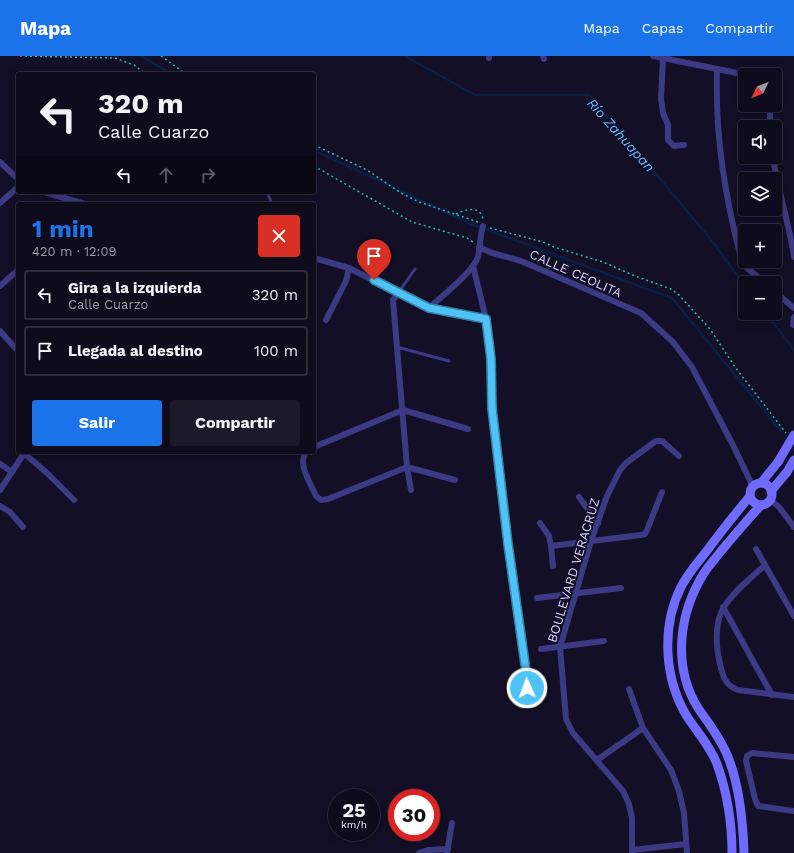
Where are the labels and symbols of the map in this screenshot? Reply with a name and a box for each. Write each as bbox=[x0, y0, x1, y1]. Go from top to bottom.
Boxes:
north arrow bbox=[738, 68, 782, 112]
water label: Río Zahuapan bbox=[584, 95, 658, 175]
pin bbox=[357, 239, 391, 280]
street label: CALLE CEOLITA bbox=[527, 246, 625, 301]
street label: BOULEVARD VERACRUZ bbox=[544, 496, 603, 644]
position arrow bbox=[506, 667, 548, 709]
speed limit sign: 30 bbox=[388, 789, 440, 841]

